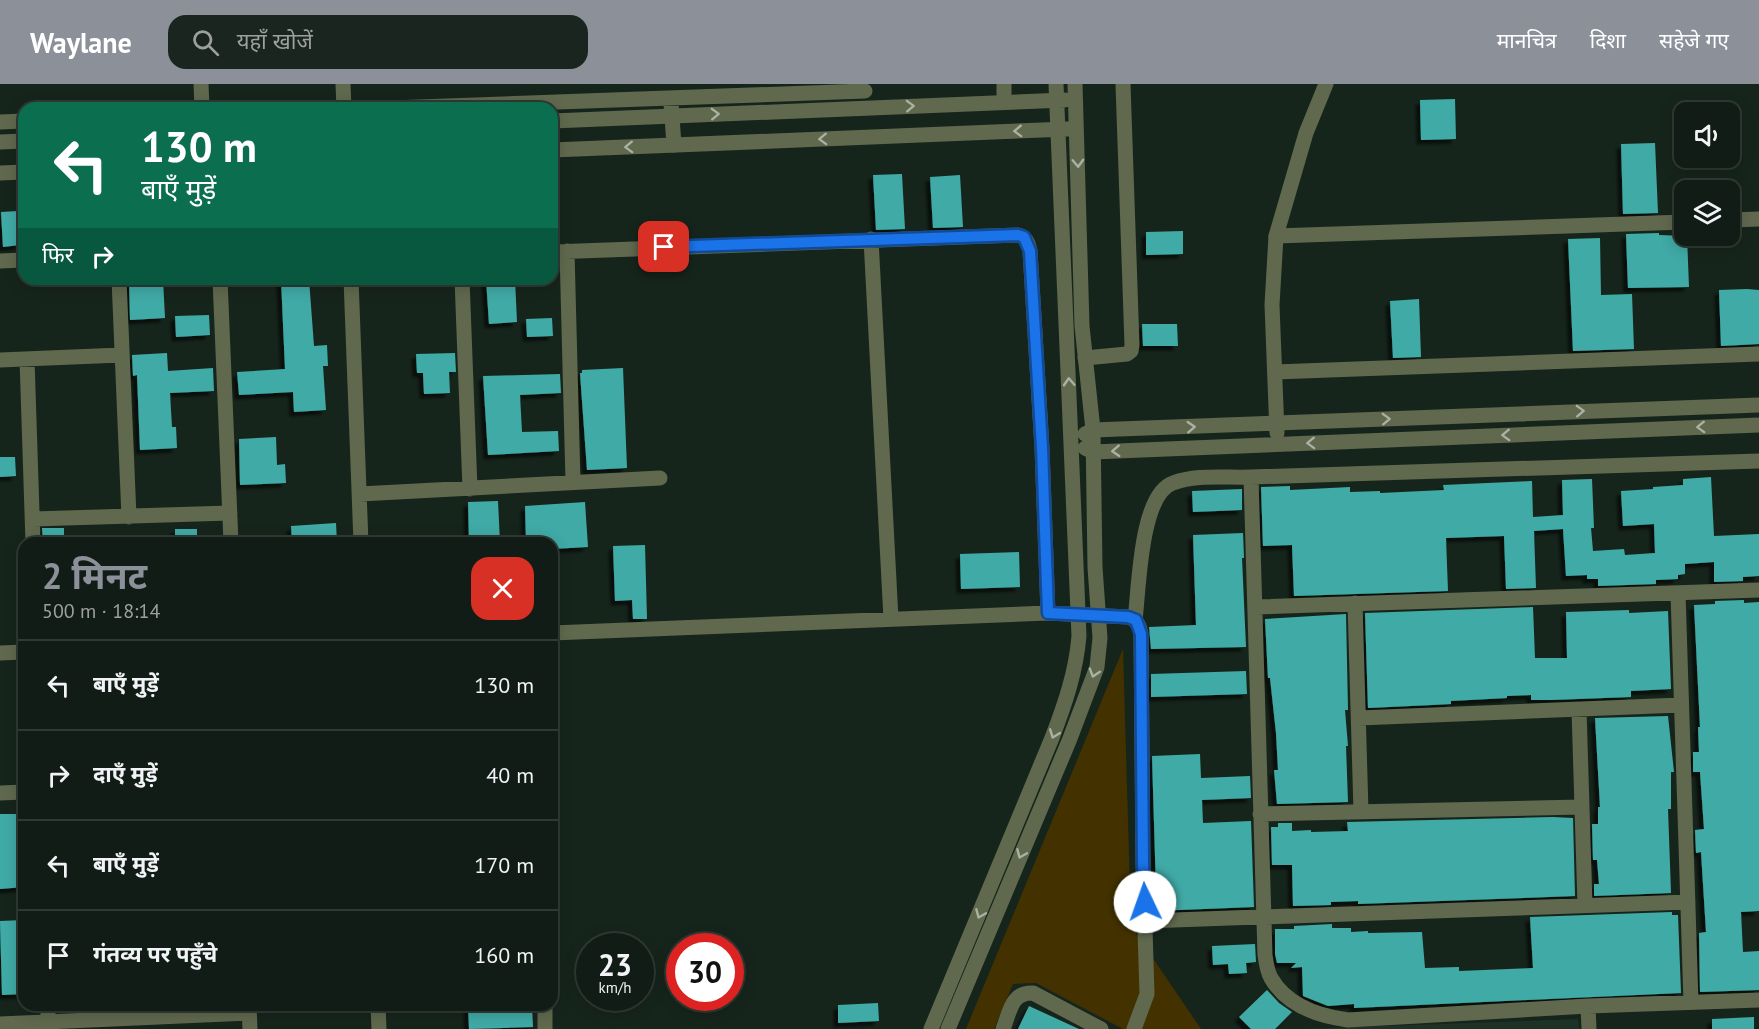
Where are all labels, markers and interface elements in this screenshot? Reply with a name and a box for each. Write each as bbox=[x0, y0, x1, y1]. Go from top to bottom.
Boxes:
search box bbox=[168, 15, 588, 69]
text: Waylane bbox=[30, 24, 132, 61]
icon: search bbox=[189, 26, 222, 59]
text: यहाँ खोजें bbox=[237, 27, 313, 55]
text: मानचित्र bbox=[1497, 27, 1557, 54]
text: दिशा bbox=[1590, 27, 1626, 54]
text: सहेजे गए bbox=[1659, 27, 1729, 54]
one-way arrow bbox=[906, 100, 915, 113]
map controls bbox=[1674, 102, 1740, 246]
button: sound bbox=[1674, 102, 1740, 168]
one-way arrow bbox=[711, 108, 720, 121]
text: 130 m bbox=[141, 119, 257, 174]
one-way arrow bbox=[1014, 124, 1023, 137]
icon: left bbox=[42, 126, 120, 204]
one-way arrow bbox=[819, 132, 828, 145]
one-way arrow bbox=[624, 141, 633, 153]
one-way arrow bbox=[1072, 159, 1085, 168]
text: बाएँ मुड़ें bbox=[141, 172, 216, 206]
button: layers bbox=[1674, 180, 1740, 246]
pin bbox=[638, 221, 689, 272]
icon: arrive bbox=[647, 230, 680, 263]
icon: right bbox=[86, 240, 119, 273]
text: फिर bbox=[42, 241, 74, 269]
one-way arrow bbox=[1063, 377, 1076, 386]
one-way arrow bbox=[1576, 405, 1585, 418]
one-way arrow bbox=[1381, 412, 1390, 425]
one-way arrow bbox=[1186, 421, 1195, 434]
one-way arrow bbox=[1696, 421, 1705, 434]
one-way arrow bbox=[1501, 429, 1510, 442]
one-way arrow bbox=[1306, 437, 1315, 450]
one-way arrow bbox=[1112, 445, 1121, 458]
text: 2 मिनट bbox=[42, 552, 147, 599]
button: close bbox=[471, 557, 534, 620]
text: 500 m · 18:14 bbox=[42, 598, 160, 624]
one-way arrow bbox=[1089, 667, 1101, 678]
icon: left bbox=[42, 669, 75, 702]
text: बाएँ मुड़ें bbox=[93, 670, 159, 698]
text: 130 m bbox=[474, 671, 534, 699]
one-way arrow bbox=[1049, 727, 1061, 738]
icon: right bbox=[42, 759, 75, 792]
text: दाएँ मुड़ें bbox=[93, 760, 158, 788]
text: 40 m bbox=[486, 761, 534, 789]
one-way arrow bbox=[1017, 848, 1029, 859]
icon: left bbox=[42, 849, 75, 882]
text: बाएँ मुड़ें bbox=[93, 850, 159, 878]
text: 170 m bbox=[474, 851, 534, 879]
position arrow bbox=[1113, 870, 1177, 934]
one-way arrow bbox=[975, 908, 987, 919]
speed limit sign: 30 bbox=[666, 933, 744, 1011]
icon: arrive bbox=[42, 939, 75, 972]
text: गंतव्य पर पहुँचे bbox=[93, 940, 217, 968]
text: 160 m bbox=[474, 941, 534, 969]
text: 23 bbox=[598, 945, 632, 984]
text: km/h bbox=[599, 978, 631, 997]

